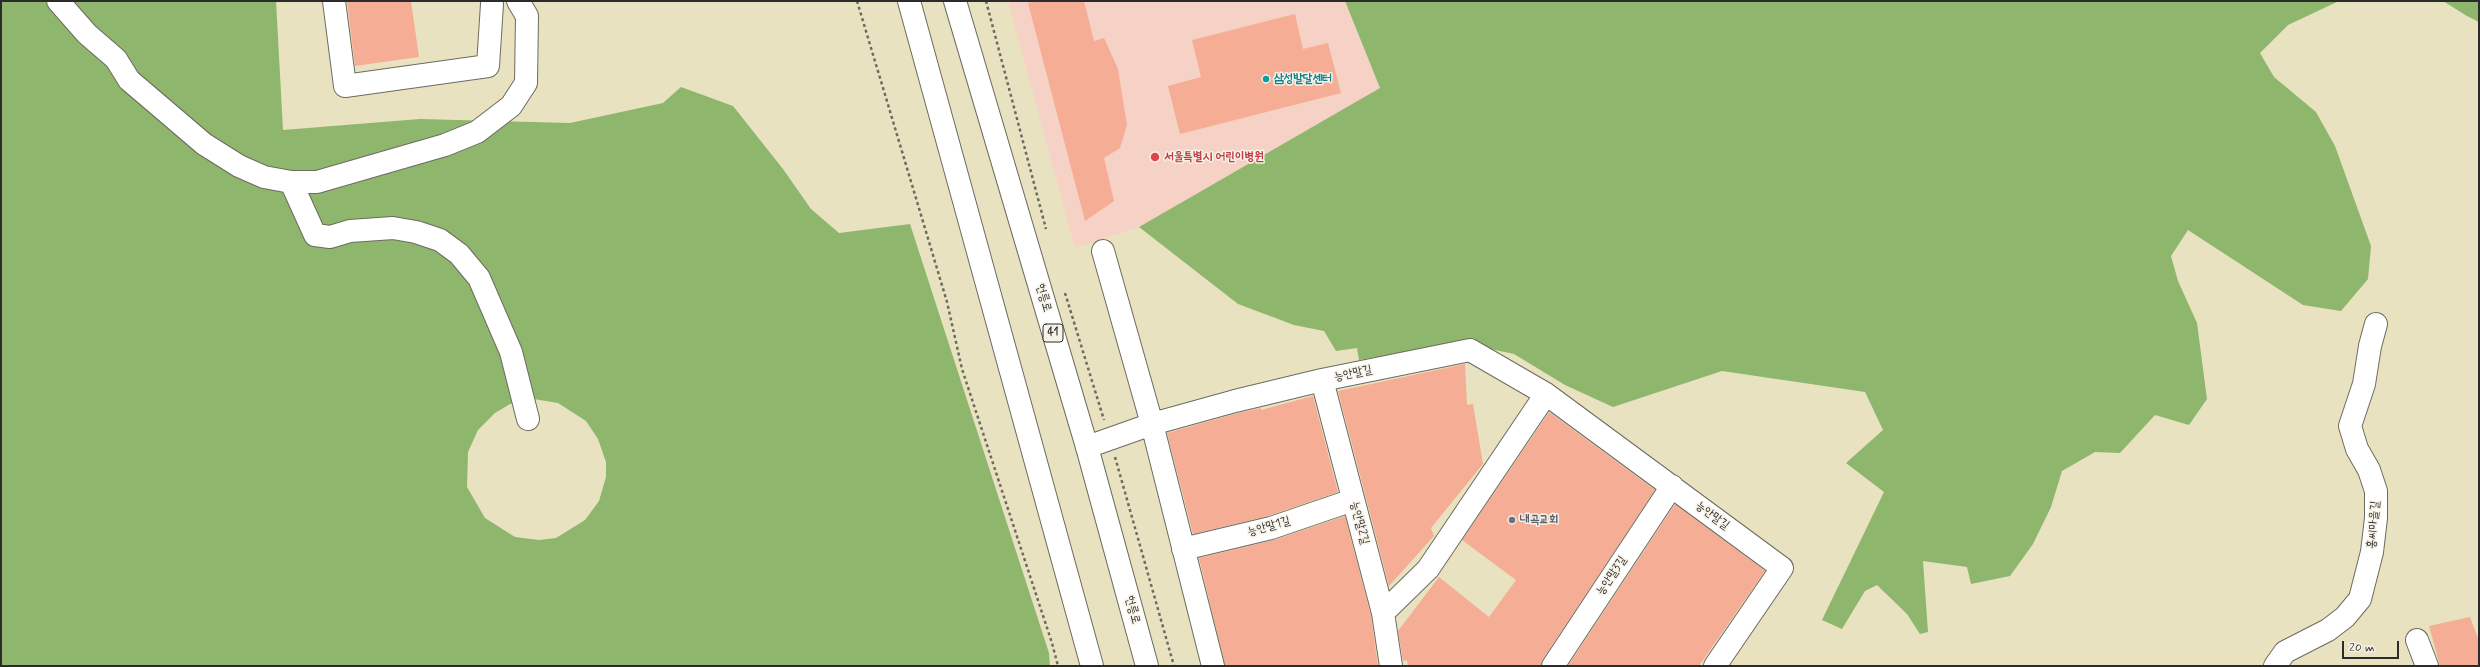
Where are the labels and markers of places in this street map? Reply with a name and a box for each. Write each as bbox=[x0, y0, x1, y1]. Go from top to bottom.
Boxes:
place label: 삼성발달센터 bbox=[1274, 72, 1332, 86]
marker: 삼성발달센터 bbox=[1261, 74, 1271, 84]
place label: 서울특별시 어린이병원 bbox=[1164, 150, 1264, 164]
marker: 서울특별시 어린이병원 bbox=[1149, 151, 1161, 163]
place label: 내곡교회 bbox=[1520, 513, 1559, 527]
marker: 내곡교회 bbox=[1507, 515, 1517, 525]

